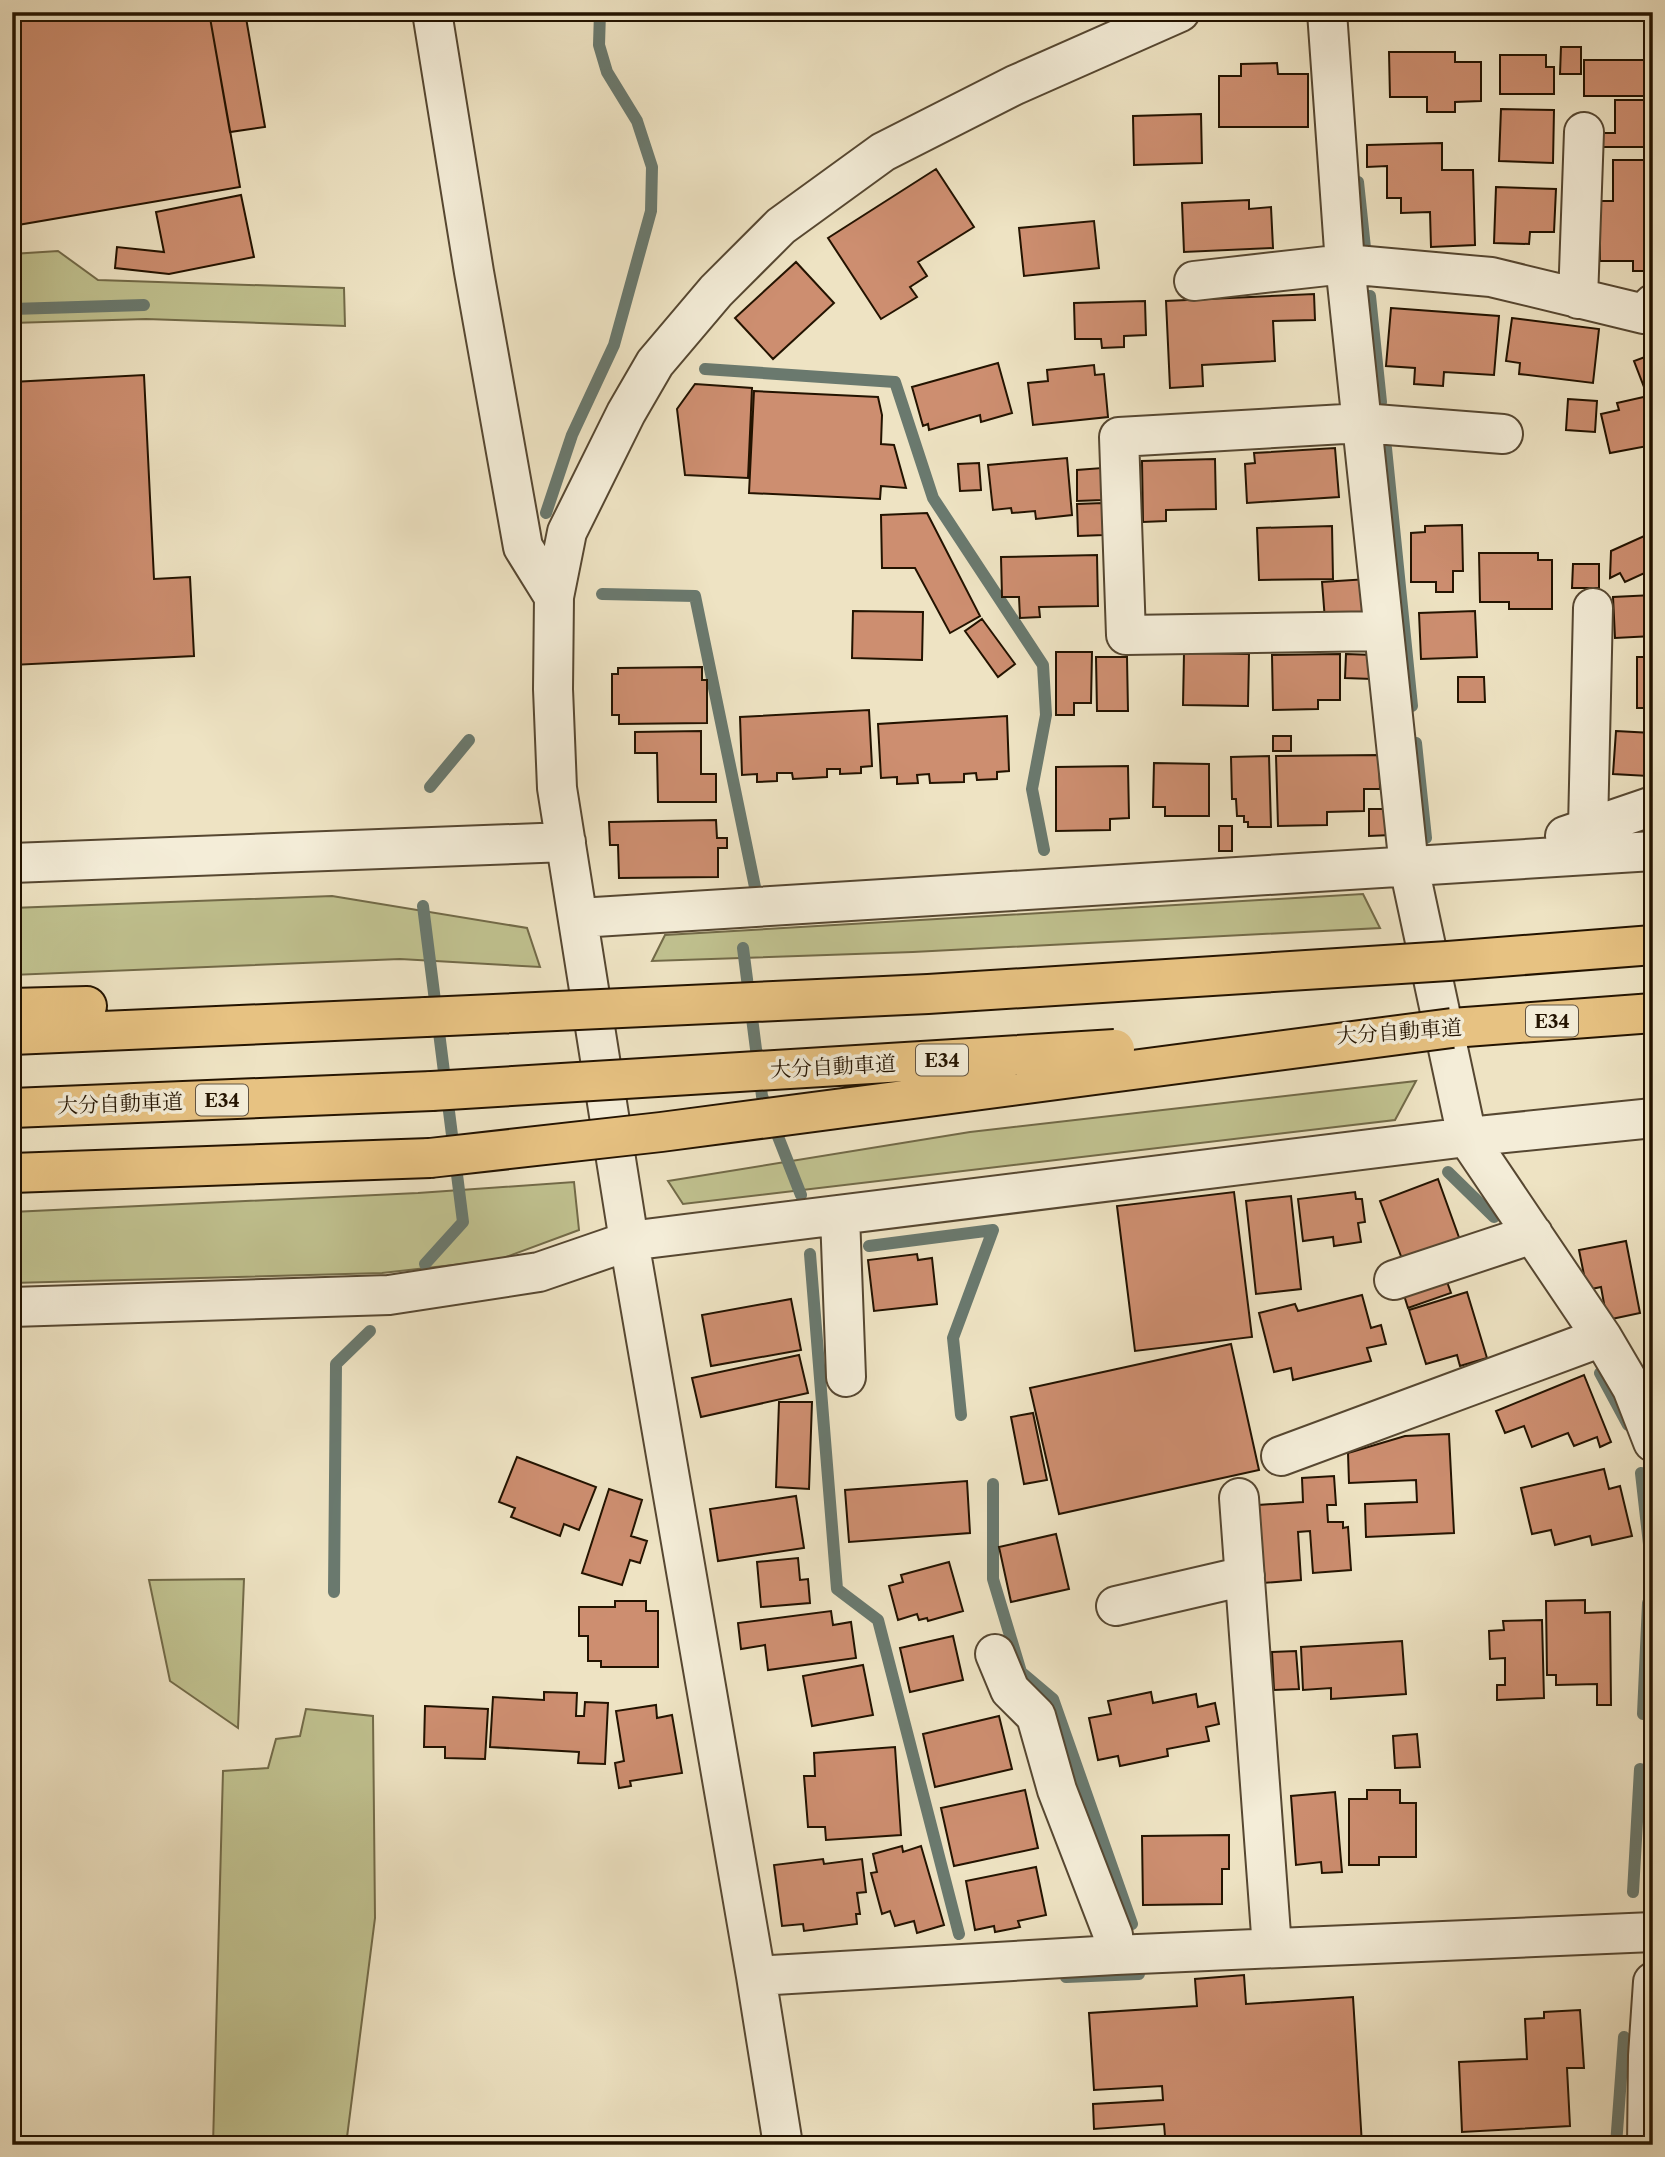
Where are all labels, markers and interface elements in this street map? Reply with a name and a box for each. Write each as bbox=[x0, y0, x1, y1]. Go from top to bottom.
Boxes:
road number: E34 bbox=[1526, 1006, 1578, 1036]
street label: 大分自動車道 bbox=[1335, 1015, 1463, 1048]
road number: E34 bbox=[916, 1044, 968, 1076]
street label: 大分自動車道 bbox=[769, 1051, 897, 1082]
road number: E34 bbox=[196, 1084, 248, 1116]
street label: 大分自動車道 bbox=[57, 1089, 183, 1118]

